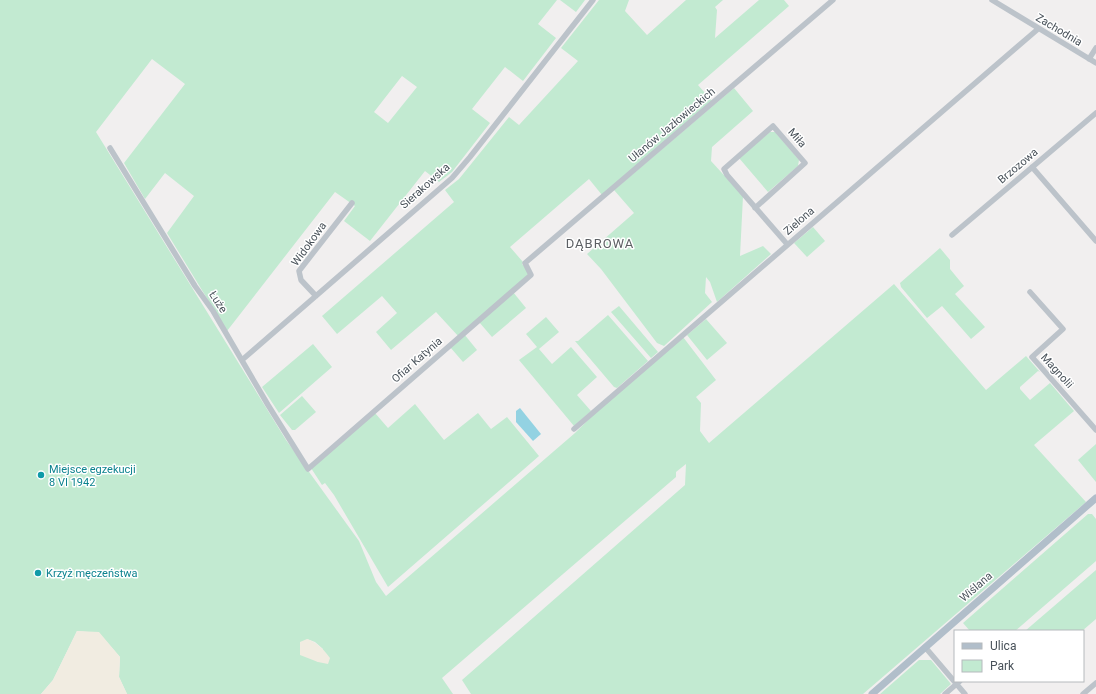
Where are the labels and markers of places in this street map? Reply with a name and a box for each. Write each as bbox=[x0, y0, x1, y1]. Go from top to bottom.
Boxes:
place label: Miejsce egzekucji 8 VI 1942 bbox=[49, 463, 136, 489]
marker: Miejsce egzekucji 8 VI 1942 bbox=[36, 470, 46, 480]
place label: Krzyż męczeństwa bbox=[46, 567, 138, 580]
marker: Krzyż męczeństwa bbox=[33, 568, 43, 578]

